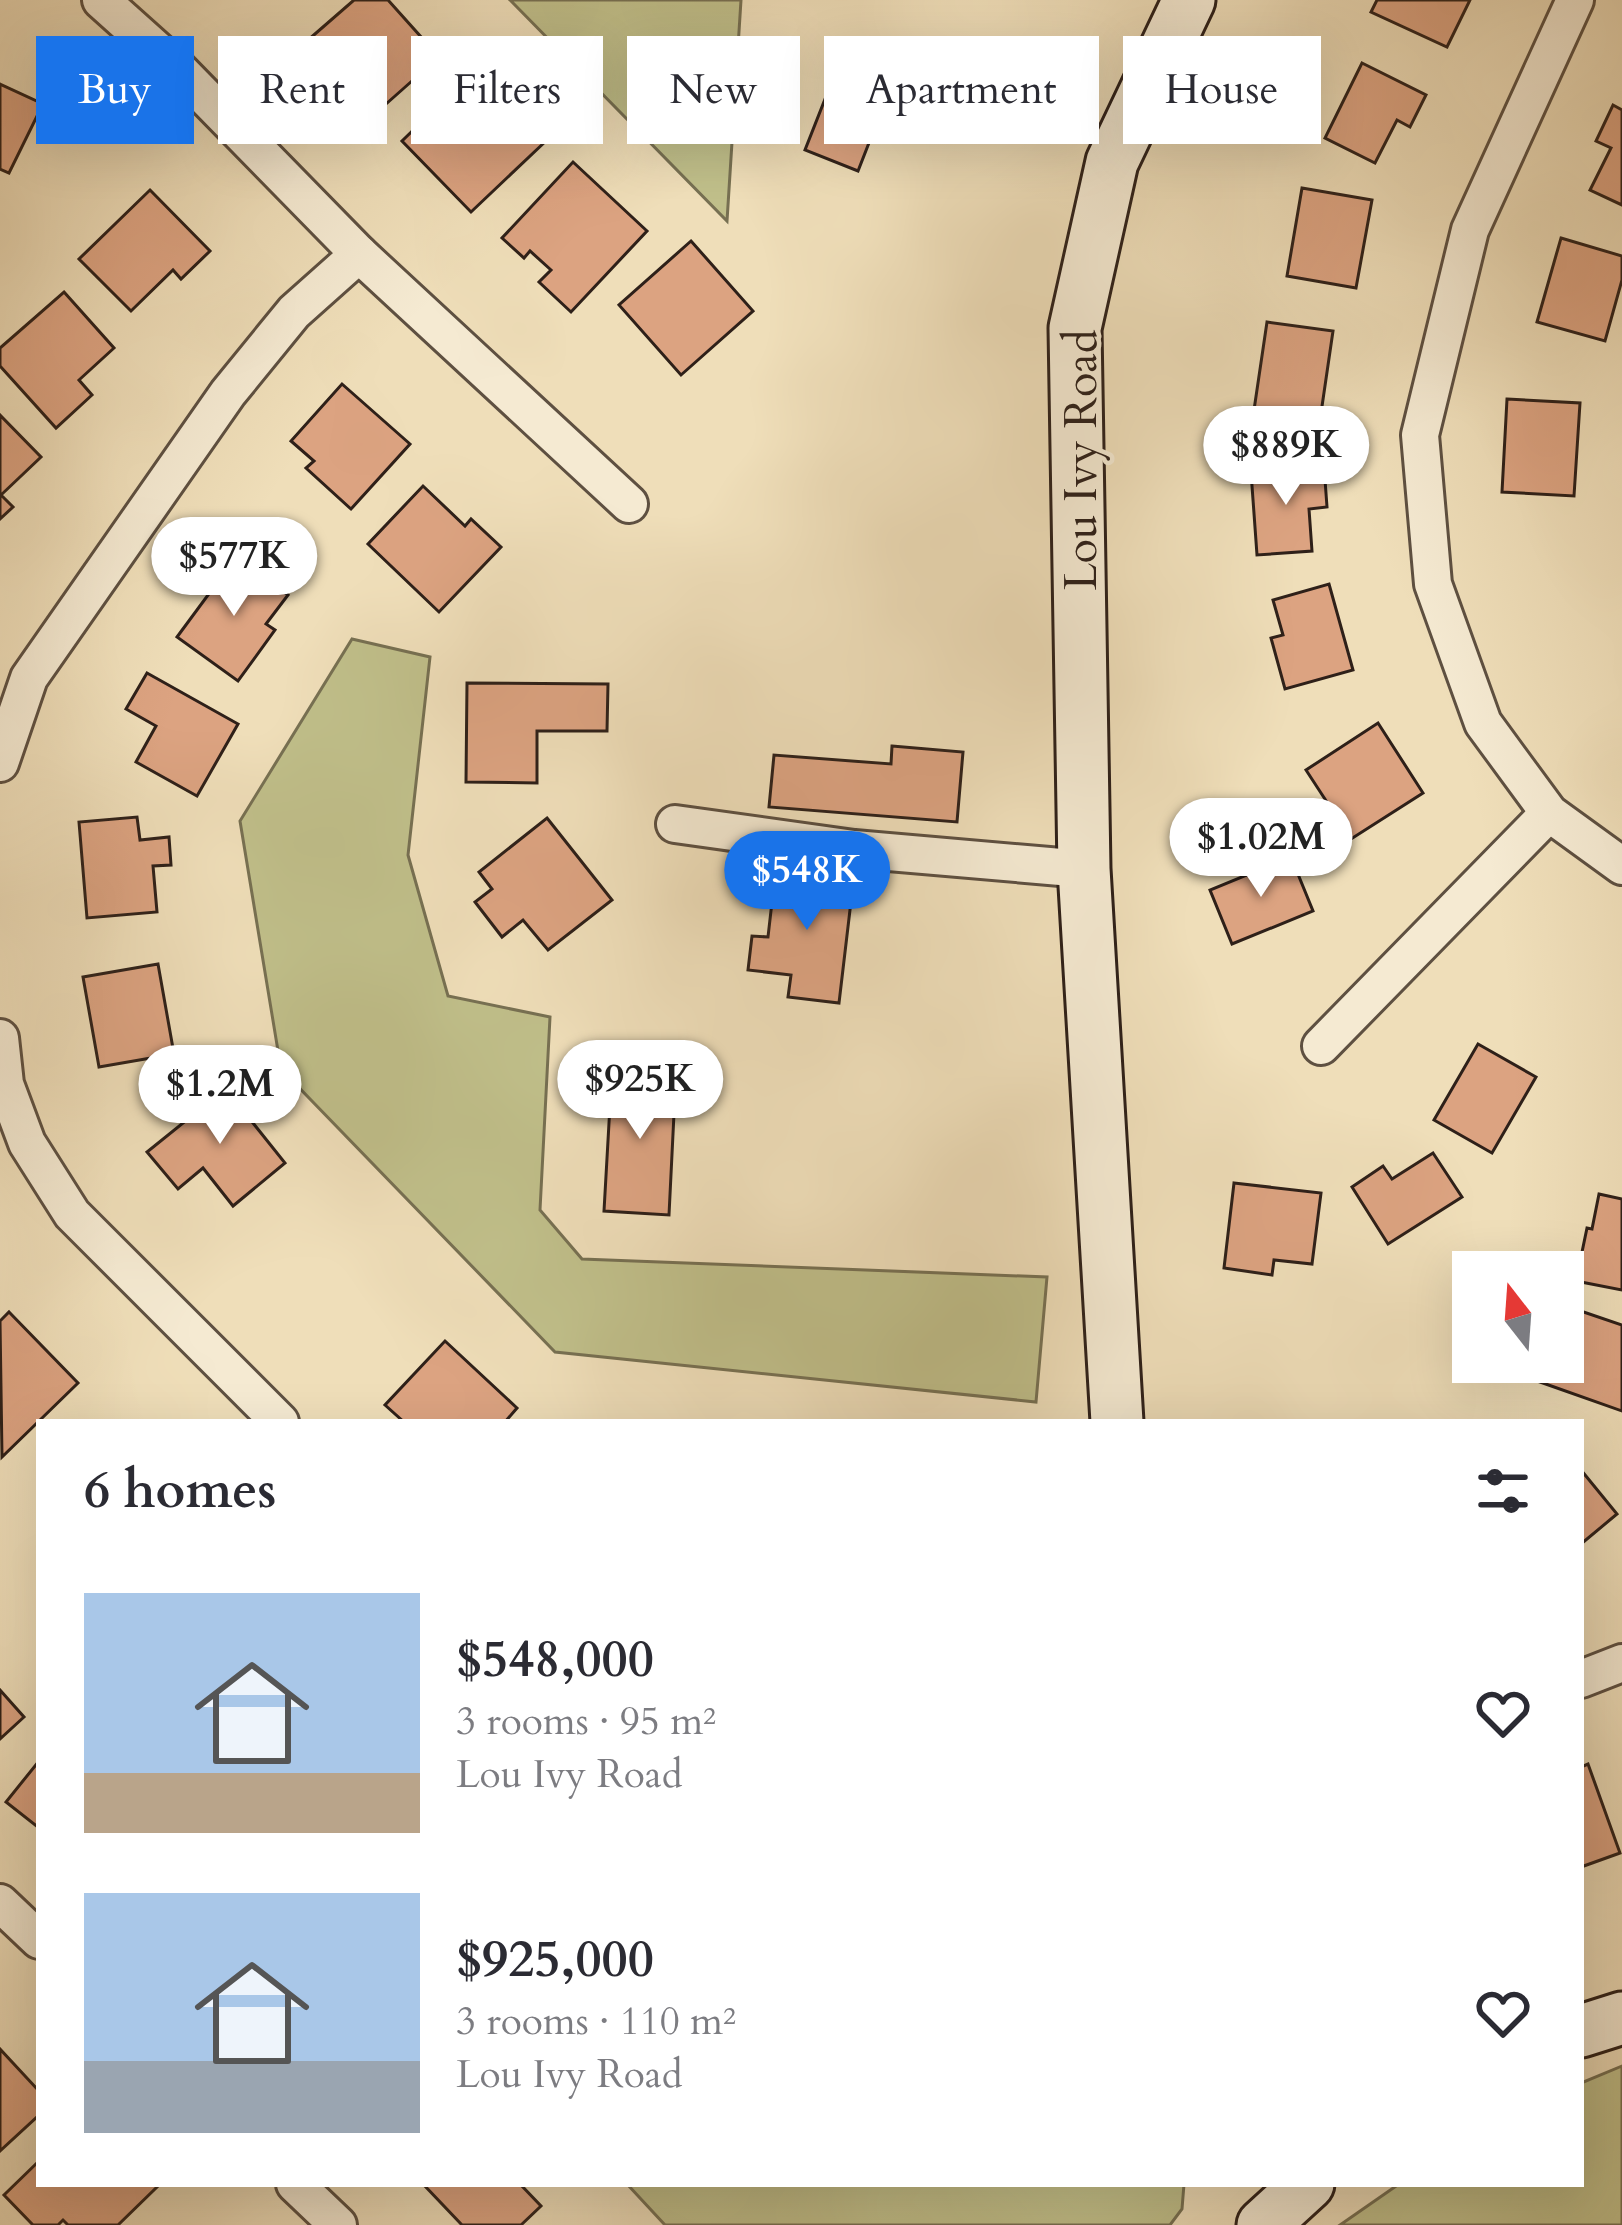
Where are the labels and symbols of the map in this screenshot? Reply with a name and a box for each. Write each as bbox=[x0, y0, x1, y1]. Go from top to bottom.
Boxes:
street label: Lou Ivy Road bbox=[1051, 329, 1112, 591]
pin: $889K bbox=[1202, 406, 1370, 508]
pin: $577K bbox=[150, 517, 318, 619]
pin: $1.02M bbox=[1163, 798, 1359, 900]
pin: $548K bbox=[723, 831, 891, 933]
pin: $925K bbox=[556, 1040, 724, 1142]
pin: $1.2M bbox=[136, 1045, 304, 1147]
north arrow bbox=[1452, 1251, 1584, 1383]

